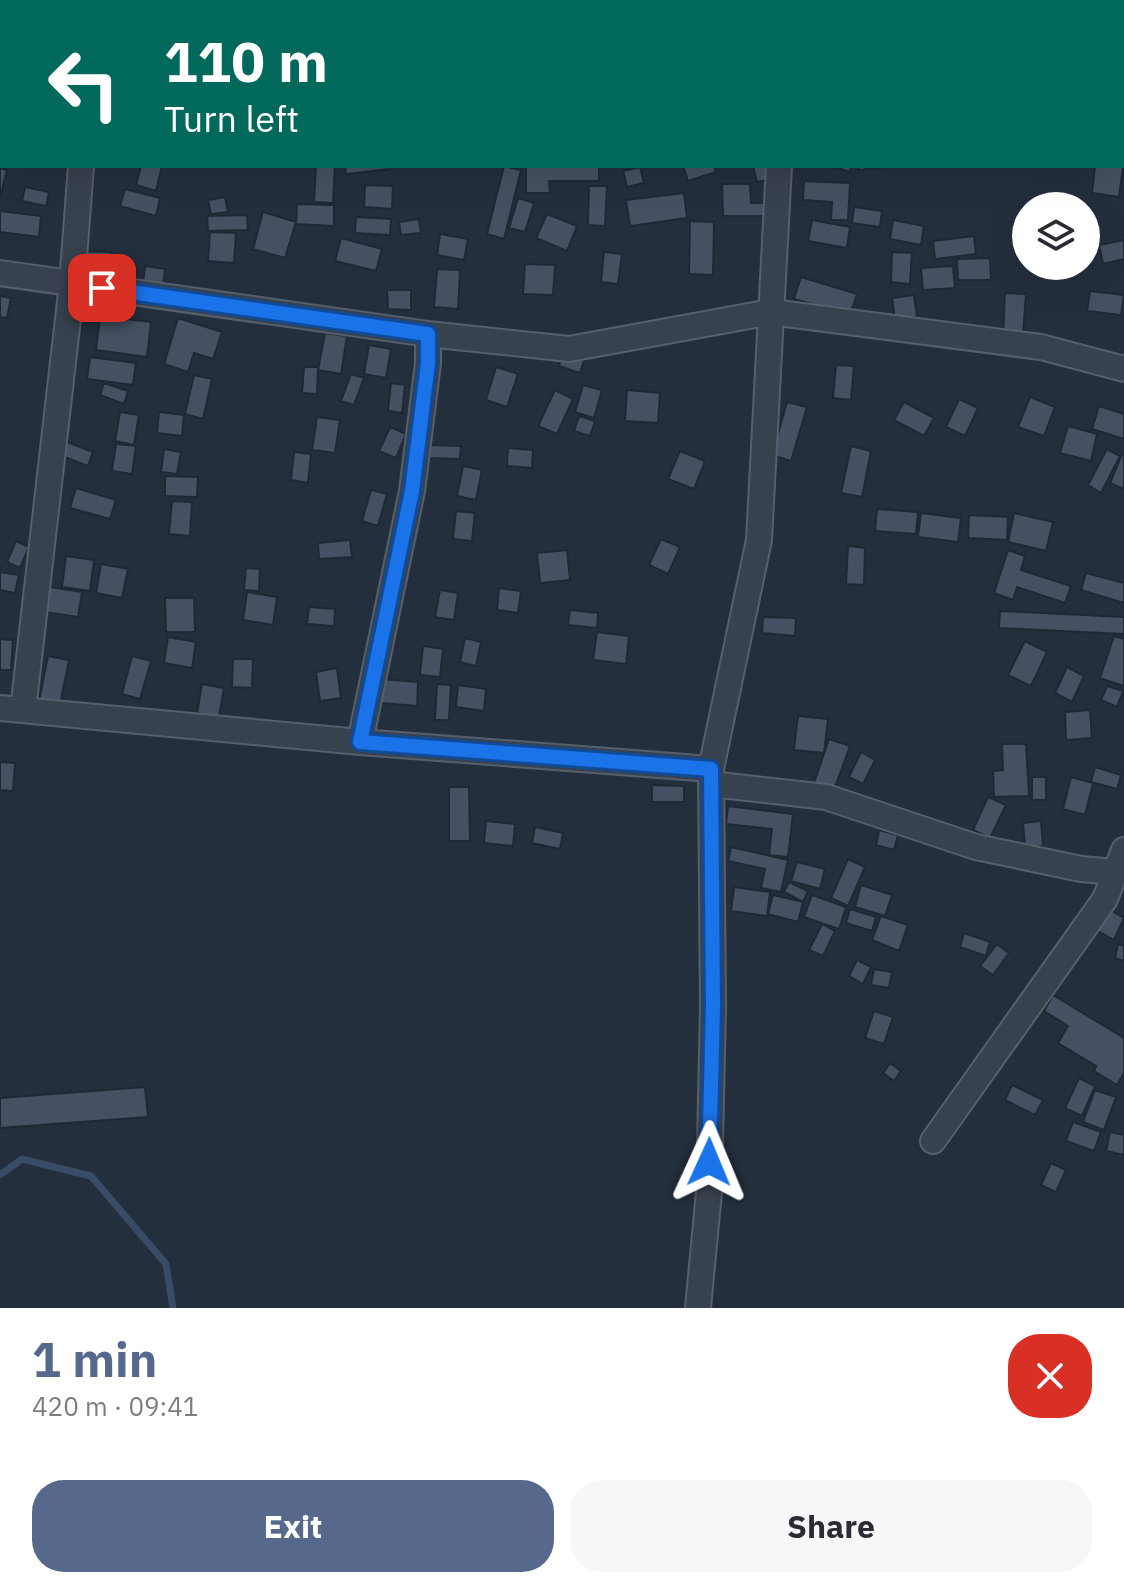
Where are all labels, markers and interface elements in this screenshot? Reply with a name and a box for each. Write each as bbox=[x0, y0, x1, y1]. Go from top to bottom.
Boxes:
text: 110 m bbox=[164, 25, 328, 97]
icon: left bbox=[32, 32, 136, 136]
text: Turn left bbox=[164, 95, 299, 142]
map controls bbox=[1012, 192, 1100, 280]
button: layers bbox=[1012, 192, 1100, 280]
pin bbox=[68, 254, 136, 322]
icon: arrive bbox=[80, 266, 124, 310]
position arrow bbox=[667, 1120, 751, 1204]
text: 1 min bbox=[32, 1328, 157, 1390]
button: close bbox=[1008, 1334, 1092, 1418]
text: 420 m · 09:41 bbox=[32, 1389, 198, 1423]
button: Exit bbox=[32, 1480, 554, 1572]
button: Share bbox=[570, 1480, 1092, 1572]

